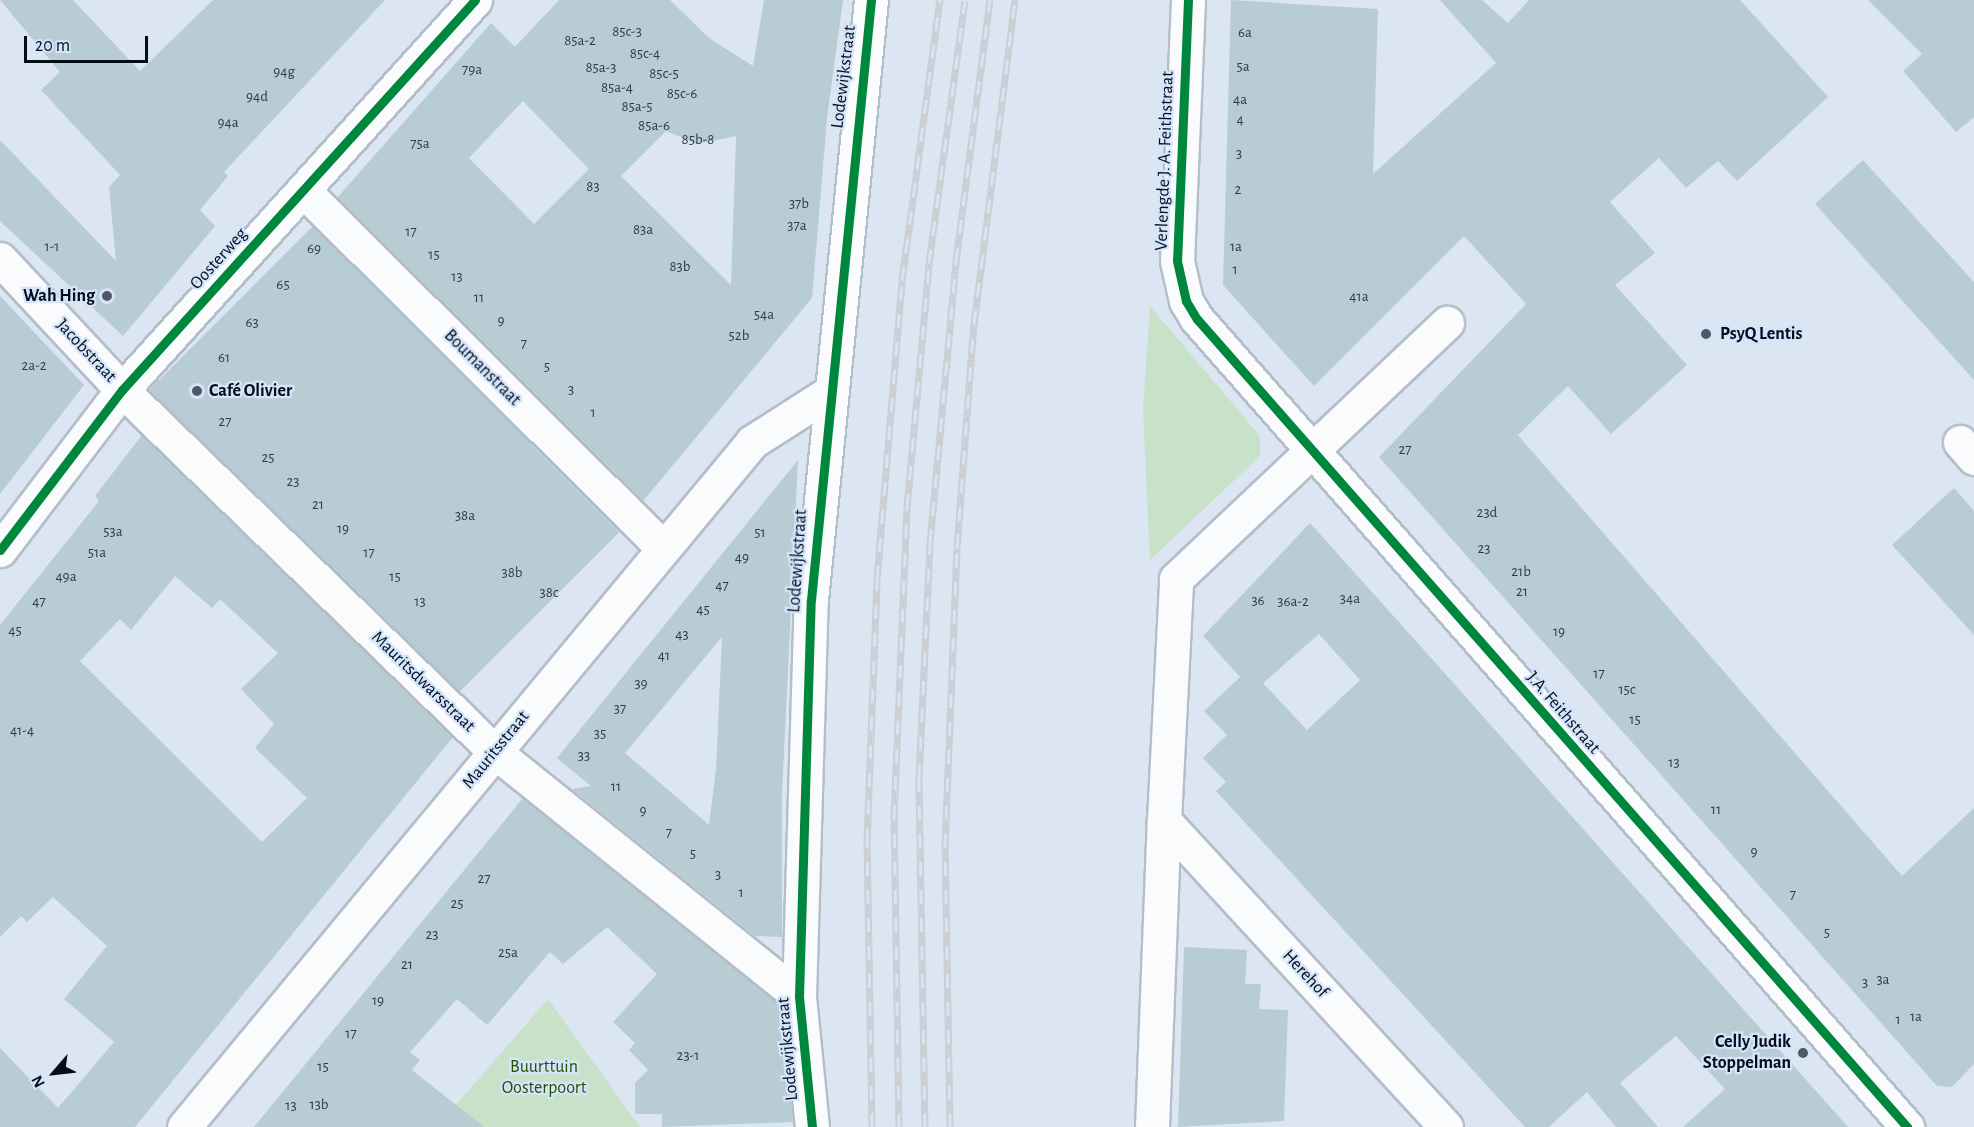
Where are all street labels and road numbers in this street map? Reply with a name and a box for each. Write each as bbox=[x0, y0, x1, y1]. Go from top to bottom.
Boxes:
street label: Lodewijkstraat bbox=[827, 24, 861, 130]
street label: Verlengde J. A. Feithstraat bbox=[1151, 71, 1179, 251]
street label: Oosterweg bbox=[186, 224, 252, 294]
street label: Jacobstraat bbox=[51, 315, 121, 387]
street label: Boumanstraat bbox=[439, 325, 525, 411]
street label: Lodewijkstraat bbox=[784, 509, 812, 613]
street label: Mauritsdwarsstraat bbox=[367, 627, 479, 737]
street label: J.A. Feithstraat bbox=[1521, 667, 1605, 759]
street label: Mauritsstraat bbox=[458, 707, 534, 793]
street label: Herehof bbox=[1277, 946, 1333, 1002]
street label: Lodewijkstraat bbox=[773, 996, 803, 1102]

